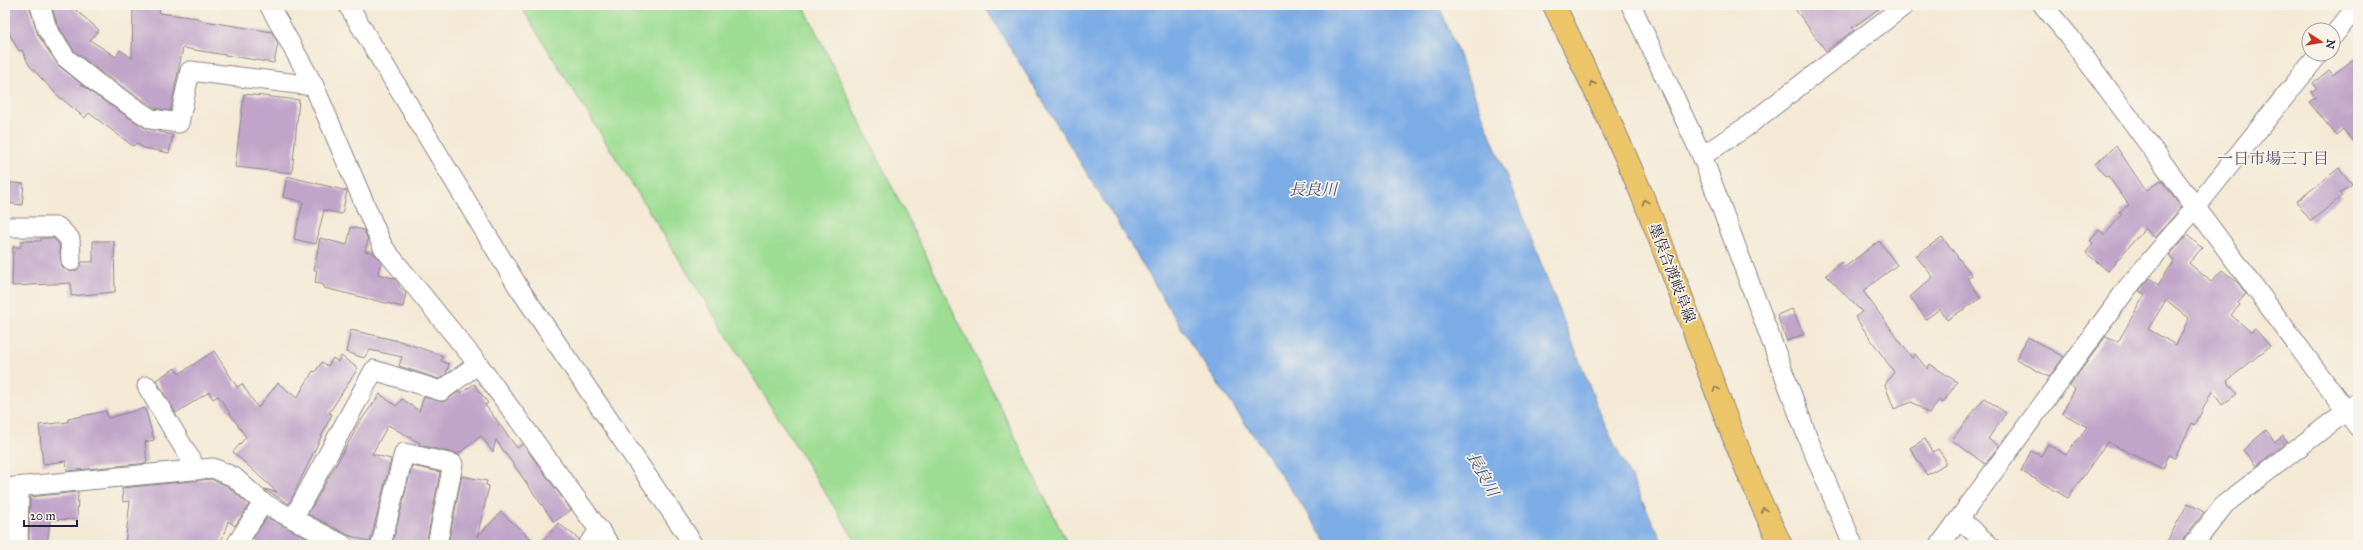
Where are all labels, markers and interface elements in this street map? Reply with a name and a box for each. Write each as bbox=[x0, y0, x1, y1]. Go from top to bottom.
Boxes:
north arrow bbox=[2301, 22, 2341, 62]
text: N bbox=[2323, 38, 2338, 51]
one-way arrow bbox=[1588, 81, 1596, 88]
district label: 一日市場三丁目 bbox=[2217, 149, 2329, 168]
water label: 長良川 bbox=[1289, 180, 1339, 199]
one-way arrow bbox=[1641, 199, 1649, 206]
street label: 墨俣合渡岐阜線 bbox=[1645, 221, 1699, 325]
one-way arrow bbox=[1713, 386, 1721, 393]
water label: 長良川 bbox=[1463, 448, 1504, 501]
scale bar bbox=[24, 502, 77, 528]
one-way arrow bbox=[1761, 507, 1769, 514]
text: 20 m bbox=[30, 509, 56, 523]

